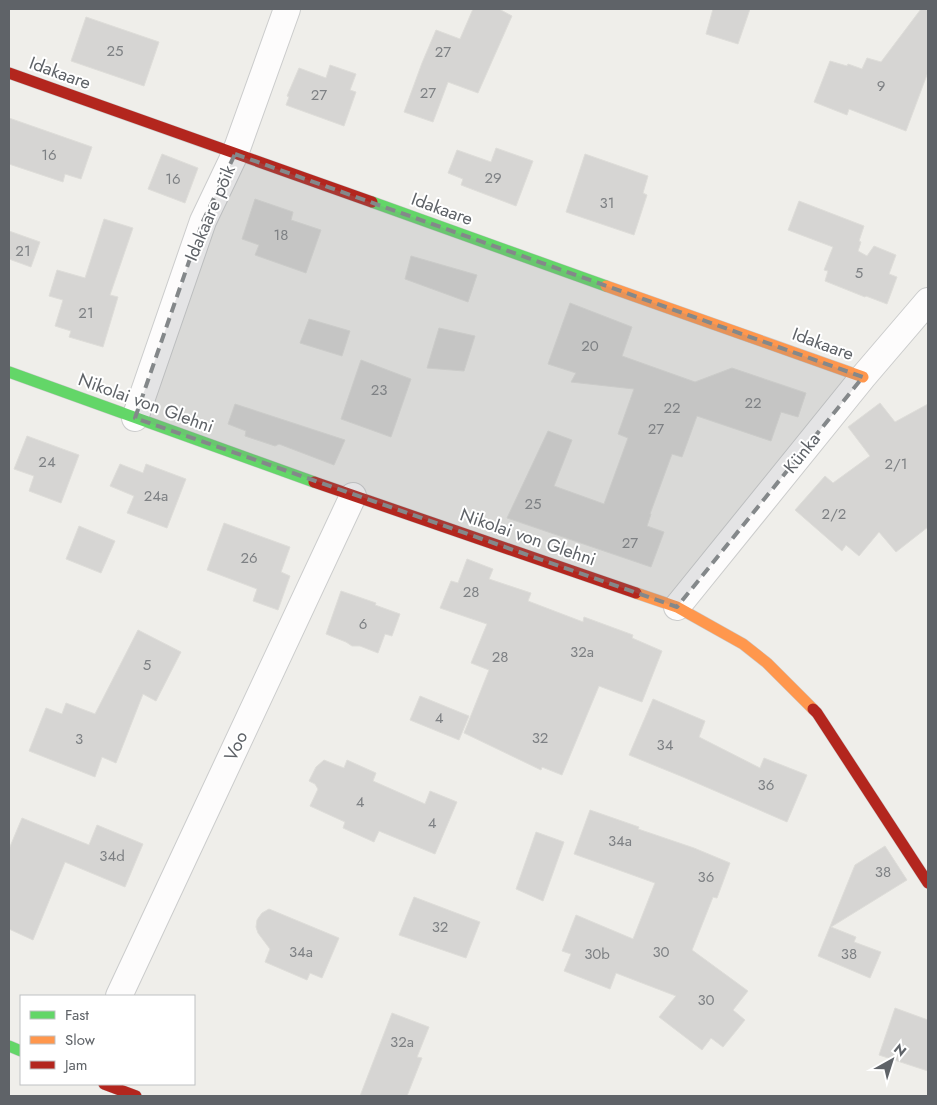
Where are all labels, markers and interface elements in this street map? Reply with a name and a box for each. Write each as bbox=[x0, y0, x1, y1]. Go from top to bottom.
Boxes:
house number: 25 bbox=[107, 40, 124, 62]
house number: 27 bbox=[435, 41, 451, 63]
street label: Idakaare bbox=[26, 50, 94, 96]
house number: 9 bbox=[877, 75, 885, 97]
house number: 27 bbox=[420, 82, 436, 104]
house number: 27 bbox=[311, 84, 327, 106]
house number: 16 bbox=[41, 144, 57, 166]
street label: Idakaare põik bbox=[178, 161, 242, 265]
house number: 29 bbox=[484, 167, 502, 189]
house number: 16 bbox=[165, 168, 181, 190]
street label: Idakaare bbox=[408, 186, 476, 232]
house number: 31 bbox=[600, 192, 614, 214]
house number: 18 bbox=[274, 224, 288, 246]
house number: 21 bbox=[15, 240, 31, 262]
house number: 5 bbox=[855, 262, 863, 284]
house number: 21 bbox=[78, 302, 94, 324]
street label: Idakaare bbox=[789, 321, 857, 367]
house number: 20 bbox=[581, 335, 599, 357]
street label: Nikolai von Glehni bbox=[75, 366, 217, 440]
house number: 23 bbox=[371, 379, 387, 401]
house number: 22 bbox=[744, 392, 762, 414]
house number: 22 bbox=[663, 397, 681, 419]
house number: 27 bbox=[648, 418, 664, 440]
street label: Künka bbox=[778, 427, 826, 479]
house number: 24 bbox=[38, 451, 56, 473]
house number: 2/1 bbox=[884, 453, 908, 475]
house number: 24a bbox=[144, 485, 168, 507]
house number: 25 bbox=[525, 493, 542, 515]
street label: Nikolai von Glehni bbox=[457, 502, 599, 572]
house number: 2/2 bbox=[822, 503, 846, 525]
house number: 27 bbox=[622, 532, 638, 554]
house number: 26 bbox=[240, 547, 258, 569]
house number: 28 bbox=[463, 581, 479, 603]
house number: 6 bbox=[359, 613, 367, 635]
house number: 32a bbox=[570, 641, 594, 663]
house number: 28 bbox=[492, 646, 508, 668]
house number: 5 bbox=[143, 654, 151, 676]
house number: 4 bbox=[435, 707, 444, 729]
street label: Voo bbox=[218, 727, 254, 765]
house number: 32 bbox=[532, 727, 548, 749]
house number: 3 bbox=[75, 728, 83, 750]
house number: 34 bbox=[657, 734, 674, 756]
house number: 36 bbox=[758, 774, 774, 796]
house number: 4 bbox=[356, 791, 365, 813]
house number: 4 bbox=[428, 812, 437, 834]
house number: 34a bbox=[608, 830, 632, 852]
house number: 34d bbox=[99, 845, 125, 867]
house number: 38 bbox=[875, 861, 891, 883]
house number: 36 bbox=[698, 866, 714, 888]
house number: 32 bbox=[432, 916, 448, 938]
house number: 34a bbox=[289, 941, 313, 963]
house number: 30 bbox=[652, 941, 670, 963]
house number: 30b bbox=[584, 943, 610, 965]
house number: 38 bbox=[841, 943, 857, 965]
house number: 30 bbox=[697, 989, 715, 1011]
legend bbox=[20, 995, 195, 1085]
text: Fast bbox=[65, 1004, 89, 1026]
text: Slow bbox=[65, 1029, 96, 1051]
house number: 32a bbox=[390, 1031, 414, 1053]
north arrow bbox=[867, 1035, 917, 1085]
text: N bbox=[890, 1039, 911, 1061]
text: Jam bbox=[63, 1054, 88, 1076]

